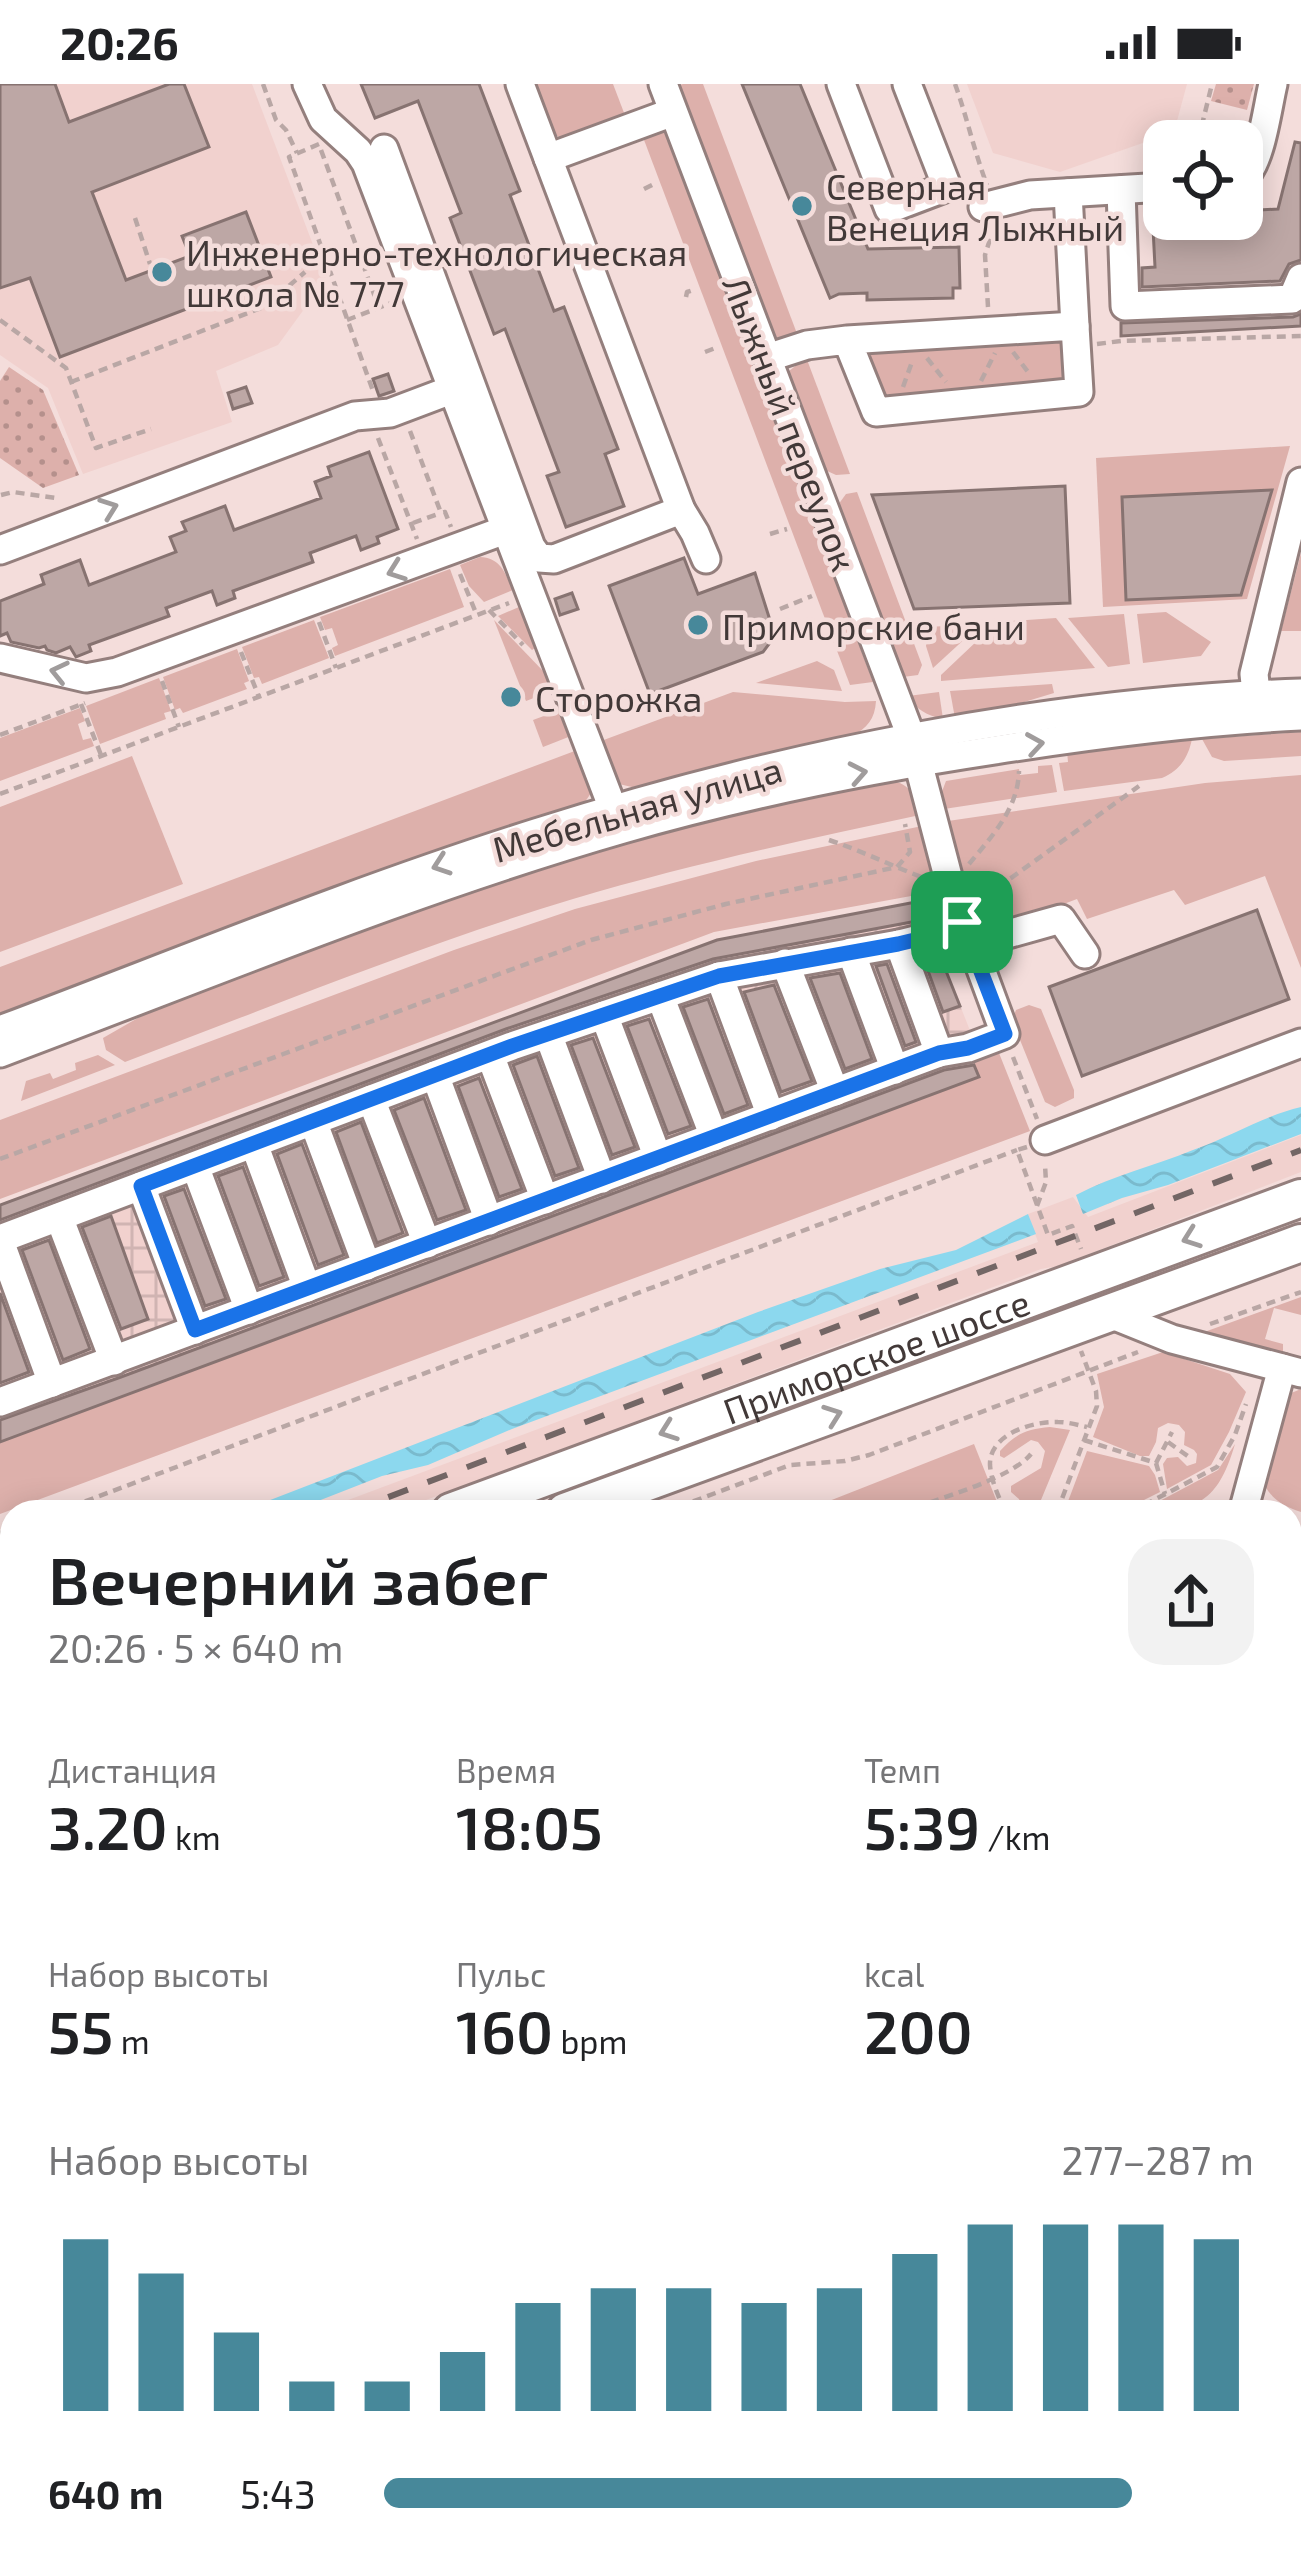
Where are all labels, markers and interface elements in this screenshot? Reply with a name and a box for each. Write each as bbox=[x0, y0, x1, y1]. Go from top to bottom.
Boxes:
text: 20:26 bbox=[60, 15, 179, 69]
map controls bbox=[1143, 120, 1263, 240]
button: locate bbox=[1143, 120, 1263, 240]
place label: Северная Венеция Лыжный bbox=[826, 164, 1124, 248]
marker: Северная Венеция Лыжный bbox=[789, 193, 815, 219]
place label: Инженерно-технологическая школа № 777 bbox=[186, 230, 687, 314]
marker: Инженерно-технологическая школа № 777 bbox=[149, 259, 175, 285]
street label: Лыжный переулок bbox=[714, 269, 867, 577]
one-way arrow bbox=[98, 498, 119, 522]
one-way arrow bbox=[386, 557, 407, 581]
place label: Приморские бани bbox=[722, 604, 1025, 647]
marker: Приморские бани bbox=[685, 612, 711, 638]
one-way arrow bbox=[49, 660, 69, 685]
place label: Сторожка bbox=[535, 676, 702, 719]
marker: Сторожка bbox=[498, 684, 524, 710]
one-way arrow bbox=[1025, 732, 1044, 758]
street label: Мебельная улица bbox=[487, 746, 787, 871]
one-way arrow bbox=[848, 761, 868, 787]
one-way arrow bbox=[431, 850, 452, 875]
pin bbox=[911, 871, 1013, 973]
icon: arrive bbox=[929, 889, 995, 955]
one-way arrow bbox=[1182, 1224, 1203, 1248]
street label: Приморское шоссе bbox=[717, 1279, 1035, 1431]
one-way arrow bbox=[821, 1404, 842, 1429]
one-way arrow bbox=[658, 1417, 679, 1442]
text: Вечерний забег bbox=[48, 1539, 548, 1618]
button: share bbox=[1128, 1539, 1254, 1665]
text: 20:26 · 5 × 640 m bbox=[48, 1624, 343, 1671]
text: Дистанция bbox=[48, 1750, 217, 1790]
text: Время bbox=[456, 1750, 556, 1790]
text: Темп bbox=[864, 1750, 941, 1790]
text: 3.20 bbox=[48, 1790, 168, 1862]
text: 18:05 bbox=[456, 1790, 603, 1862]
text: 5:39 bbox=[864, 1790, 980, 1862]
text: km bbox=[168, 1817, 221, 1857]
text: /km bbox=[980, 1817, 1050, 1857]
text: Набор высоты bbox=[48, 1954, 269, 1994]
text: Пульс bbox=[456, 1954, 546, 1994]
text: kcal bbox=[864, 1954, 924, 1994]
text: 55 bbox=[48, 1994, 113, 2066]
text: 160 bbox=[456, 1994, 553, 2066]
text: 200 bbox=[864, 1994, 973, 2066]
text: m bbox=[113, 2021, 150, 2061]
text: bpm bbox=[553, 2021, 627, 2061]
text: Набор высоты bbox=[48, 2136, 309, 2183]
text: 277–287 m bbox=[1061, 2136, 1254, 2183]
text: 640 m bbox=[48, 2470, 163, 2517]
text: 5:43 bbox=[240, 2470, 316, 2517]

